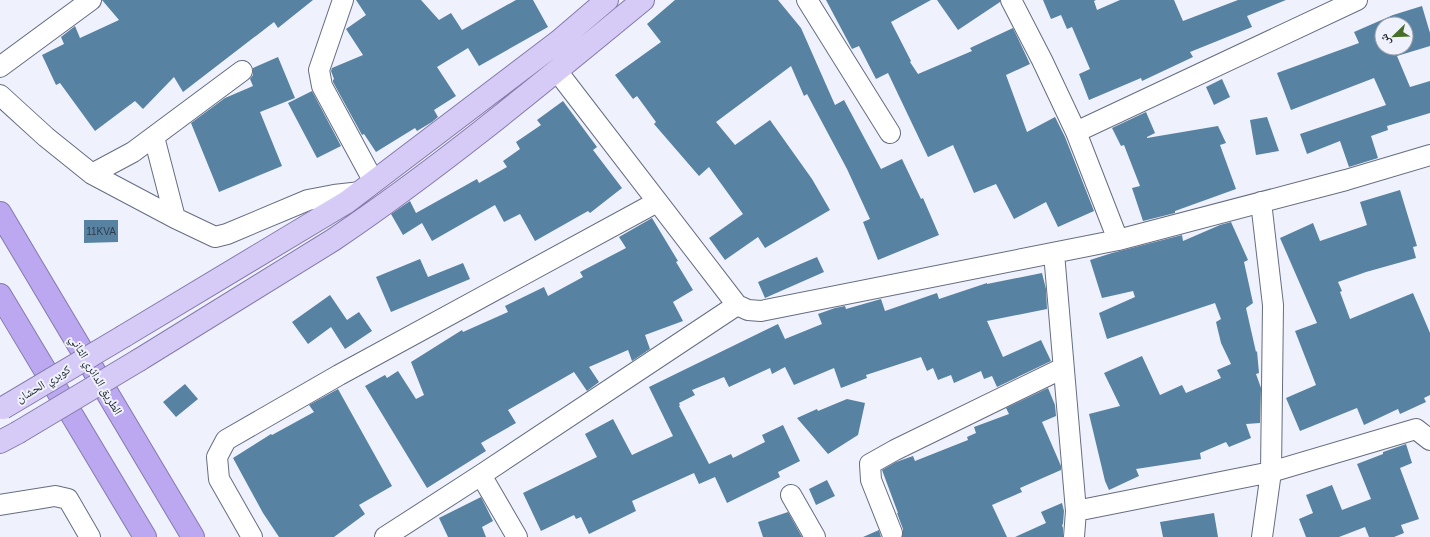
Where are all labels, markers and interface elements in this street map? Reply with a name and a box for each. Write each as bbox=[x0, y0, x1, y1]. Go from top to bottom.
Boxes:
north arrow bbox=[1374, 16, 1414, 56]
text: ش bbox=[1377, 31, 1394, 48]
house number: 11KVA bbox=[86, 226, 116, 237]
street label: الطريق الدائري الثاني bbox=[64, 333, 125, 419]
street label: كوبري الحشان bbox=[13, 362, 74, 408]

